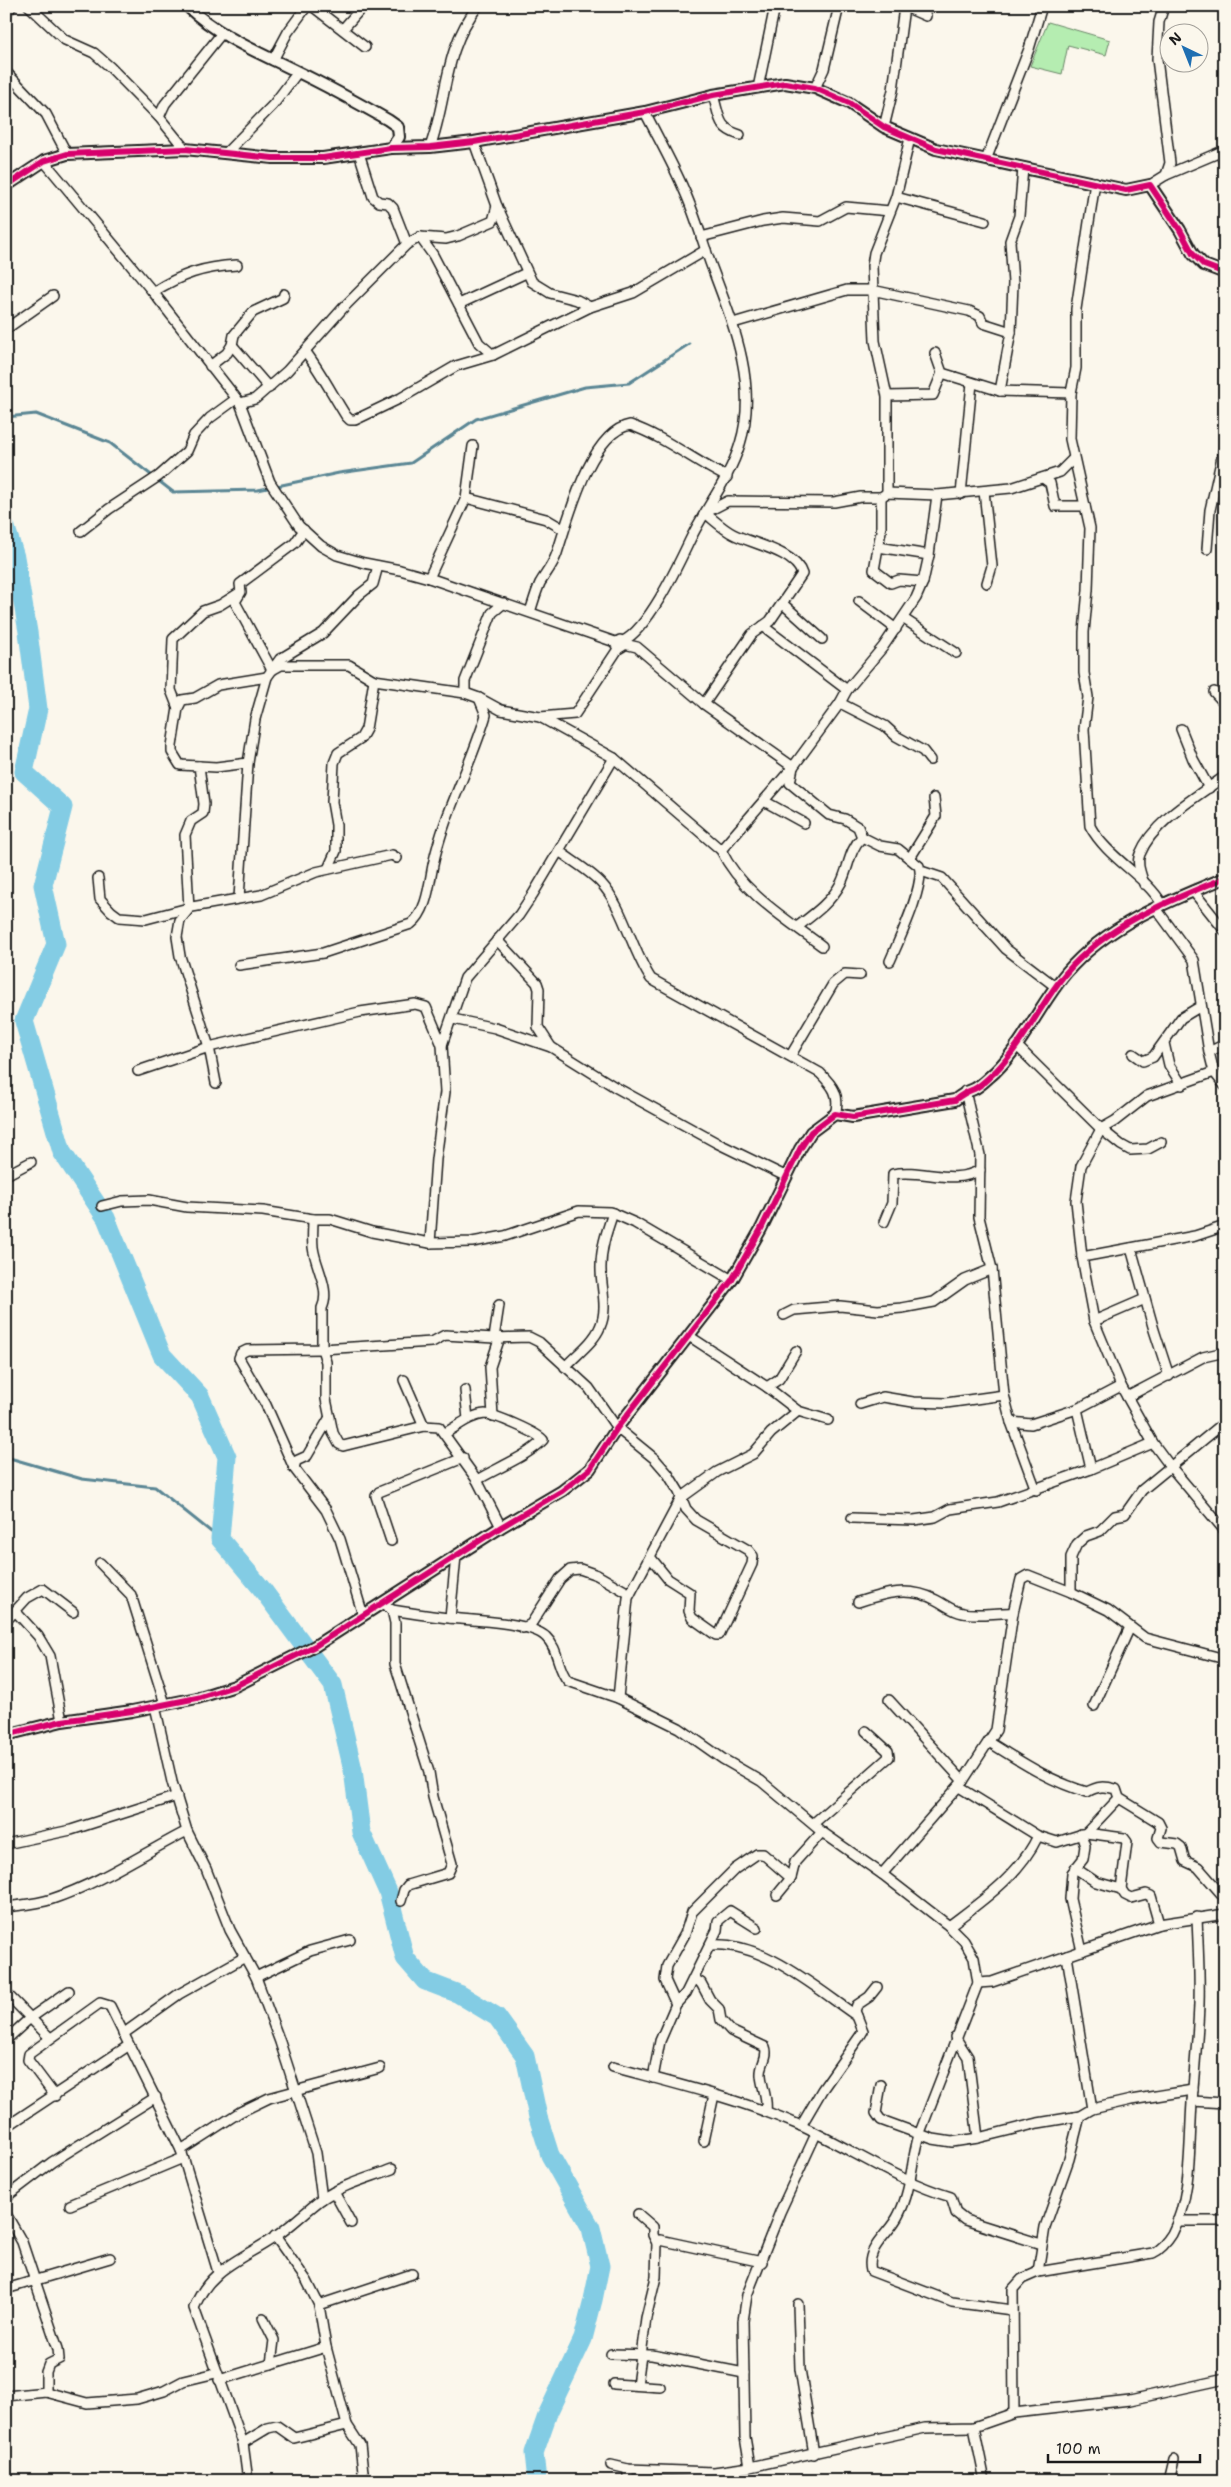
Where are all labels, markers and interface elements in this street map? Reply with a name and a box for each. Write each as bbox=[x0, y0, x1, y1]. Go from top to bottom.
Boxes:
north arrow bbox=[1158, 22, 1208, 72]
text: N bbox=[1165, 28, 1185, 49]
scale bar bbox=[1048, 2432, 1201, 2464]
text: 100 m bbox=[1056, 2439, 1101, 2459]

